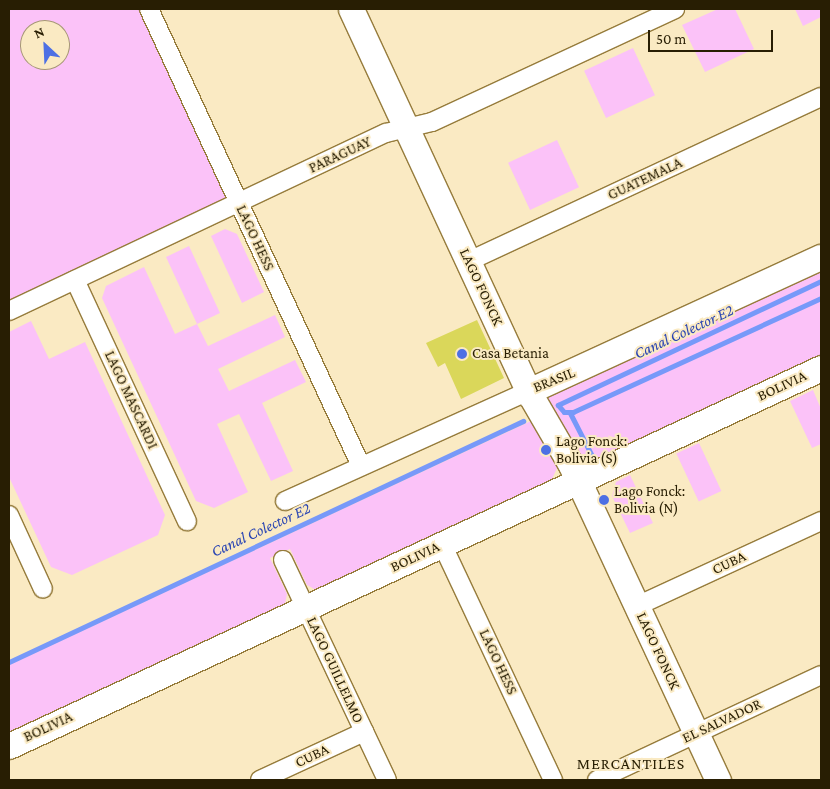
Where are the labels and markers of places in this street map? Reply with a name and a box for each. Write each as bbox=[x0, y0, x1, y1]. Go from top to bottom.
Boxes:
place label: Casa Betania bbox=[472, 345, 549, 363]
marker: Casa Betania bbox=[456, 348, 468, 360]
place label: Lago Fonck: Bolivia (S) bbox=[556, 432, 627, 467]
marker: Lago Fonck: Bolivia (S) bbox=[540, 444, 552, 456]
place label: Lago Fonck: Bolivia (N) bbox=[614, 482, 685, 517]
marker: Lago Fonck: Bolivia (N) bbox=[598, 494, 610, 506]

